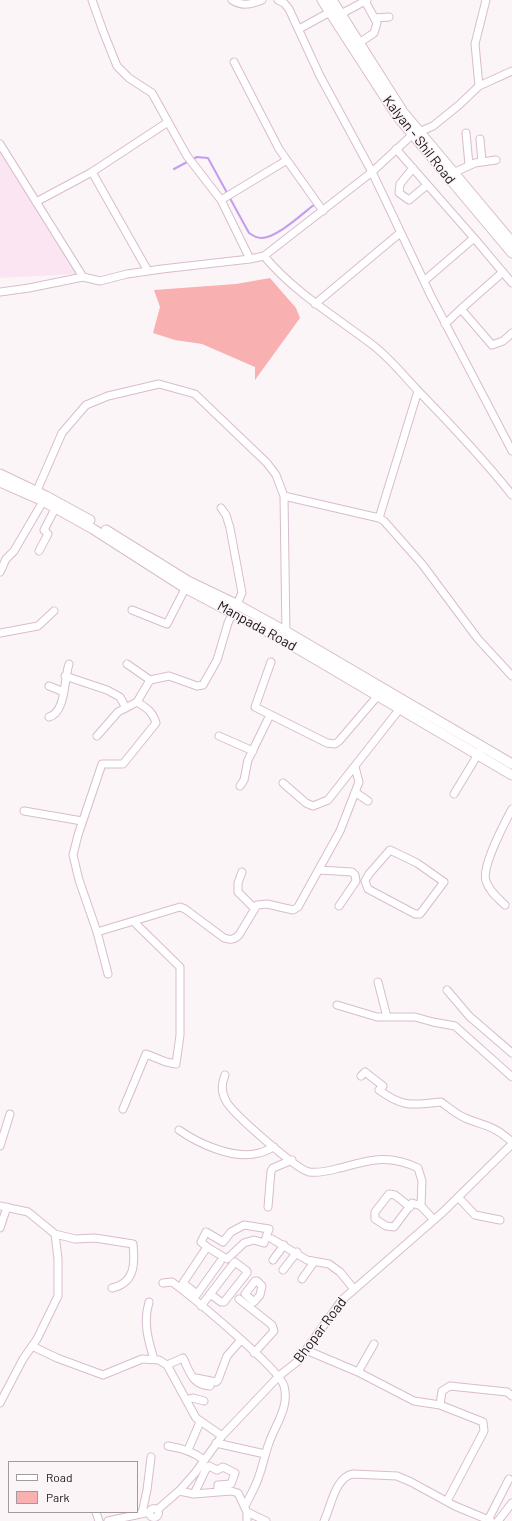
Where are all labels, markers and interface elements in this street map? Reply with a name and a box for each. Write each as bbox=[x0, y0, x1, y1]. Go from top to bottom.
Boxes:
street label: Kalyan - Shil Road bbox=[379, 93, 459, 187]
street label: Manpada Road bbox=[214, 597, 300, 655]
street label: Bhopar Road bbox=[290, 1294, 350, 1366]
legend bbox=[8, 1461, 138, 1513]
text: Road bbox=[46, 1470, 73, 1484]
text: Park bbox=[46, 1490, 70, 1504]

